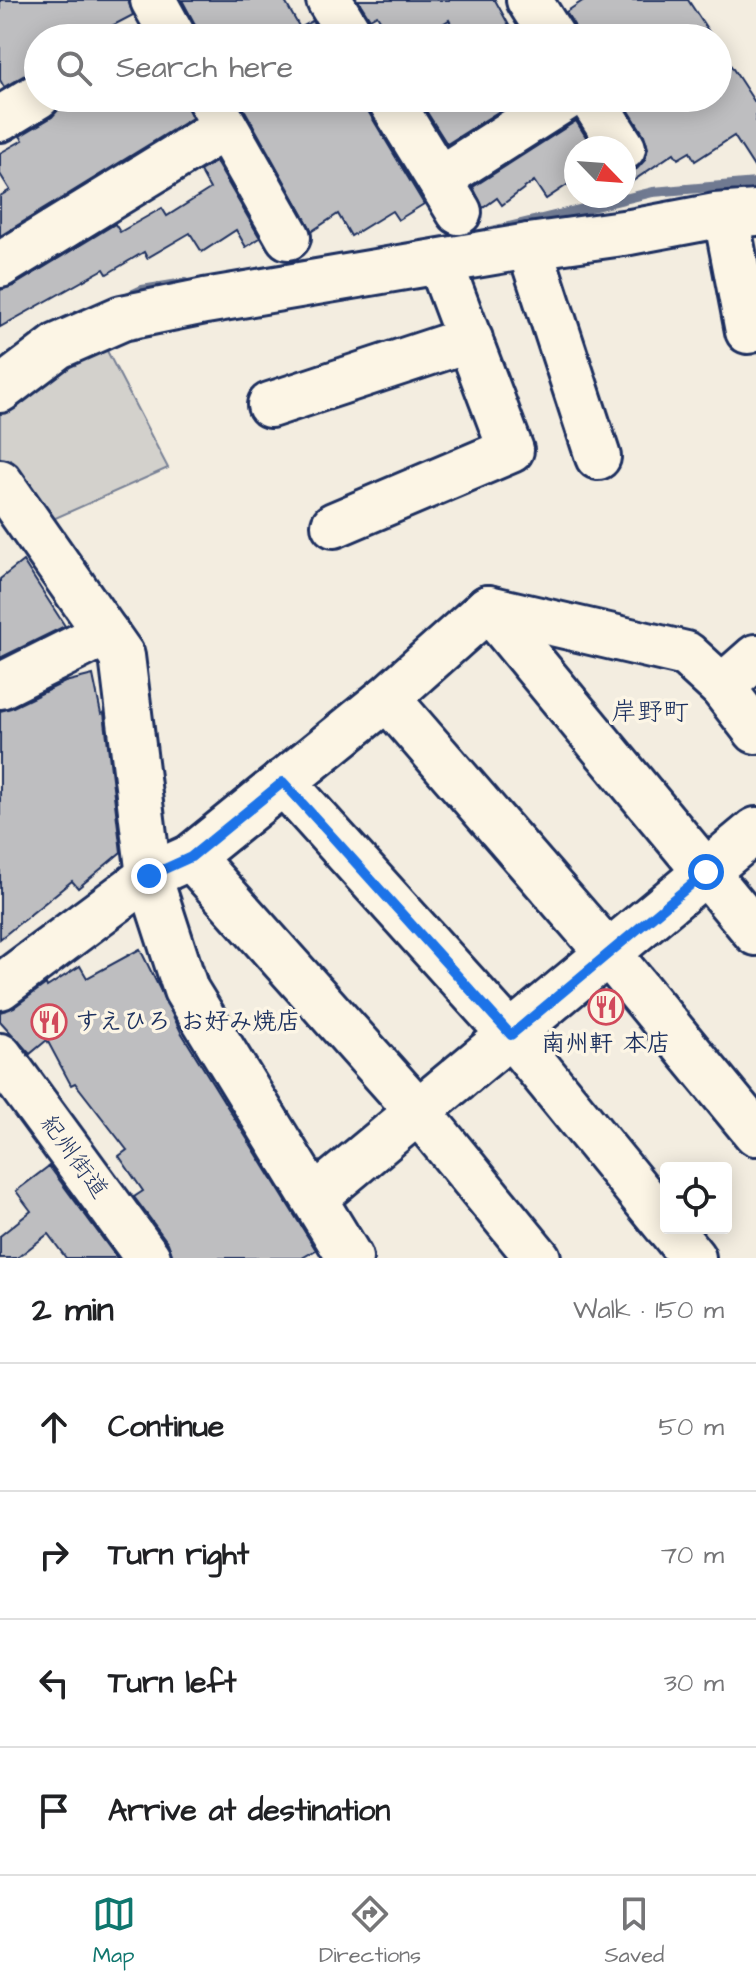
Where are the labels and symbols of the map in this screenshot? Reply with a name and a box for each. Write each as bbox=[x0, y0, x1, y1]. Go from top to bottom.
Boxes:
north arrow bbox=[564, 136, 636, 208]
district label: 岸野町 bbox=[611, 694, 689, 730]
route start bbox=[688, 854, 724, 890]
route end bbox=[131, 858, 167, 894]
restaurant icon: 南州軒 本店 bbox=[587, 988, 625, 1026]
restaurant icon: すえひろ お好み焼店 bbox=[30, 1003, 68, 1041]
place label: すえひろ お好み焼店 bbox=[75, 1005, 301, 1039]
place label: 南州軒 本店 bbox=[541, 1027, 671, 1061]
street label: 紀州街道 bbox=[32, 1108, 116, 1206]

